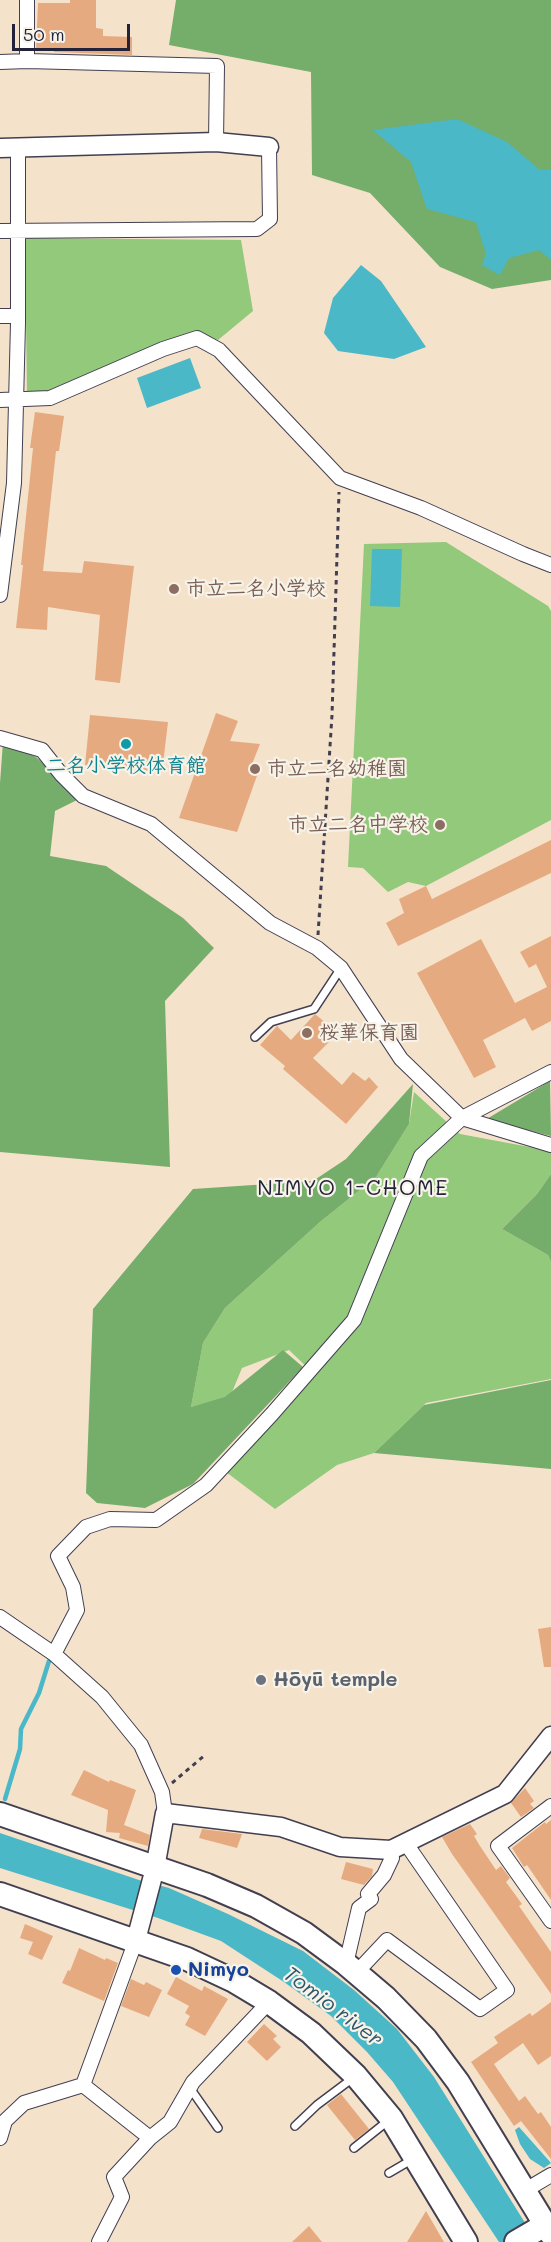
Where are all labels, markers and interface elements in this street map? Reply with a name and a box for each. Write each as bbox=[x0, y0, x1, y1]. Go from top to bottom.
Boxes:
scale bar bbox=[15, 12, 134, 50]
text: 50 m bbox=[23, 22, 65, 46]
place label: 市立二名小学校 bbox=[186, 577, 326, 601]
marker: 市立二名小学校 bbox=[167, 582, 181, 596]
marker: 二名小学校体育館 bbox=[119, 737, 133, 751]
place label: 二名小学校体育館 bbox=[46, 754, 206, 778]
place label: 市立二名幼稚園 bbox=[267, 757, 407, 781]
marker: 市立二名幼稚園 bbox=[248, 762, 262, 776]
place label: 市立二名中学校 bbox=[288, 813, 428, 837]
marker: 市立二名中学校 bbox=[433, 818, 447, 832]
place label: 桜華保育園 bbox=[319, 1021, 419, 1045]
marker: 桜華保育園 bbox=[300, 1026, 314, 1040]
district label: NIMYO 1-CHOME bbox=[257, 1176, 449, 1202]
place label: Hōyū temple bbox=[273, 1668, 397, 1692]
marker: Hōyū temple bbox=[254, 1673, 268, 1687]
place label: Nimyo bbox=[188, 1958, 249, 1982]
water label: Tomio river bbox=[278, 1961, 388, 2053]
marker: Nimyo bbox=[169, 1963, 183, 1977]

